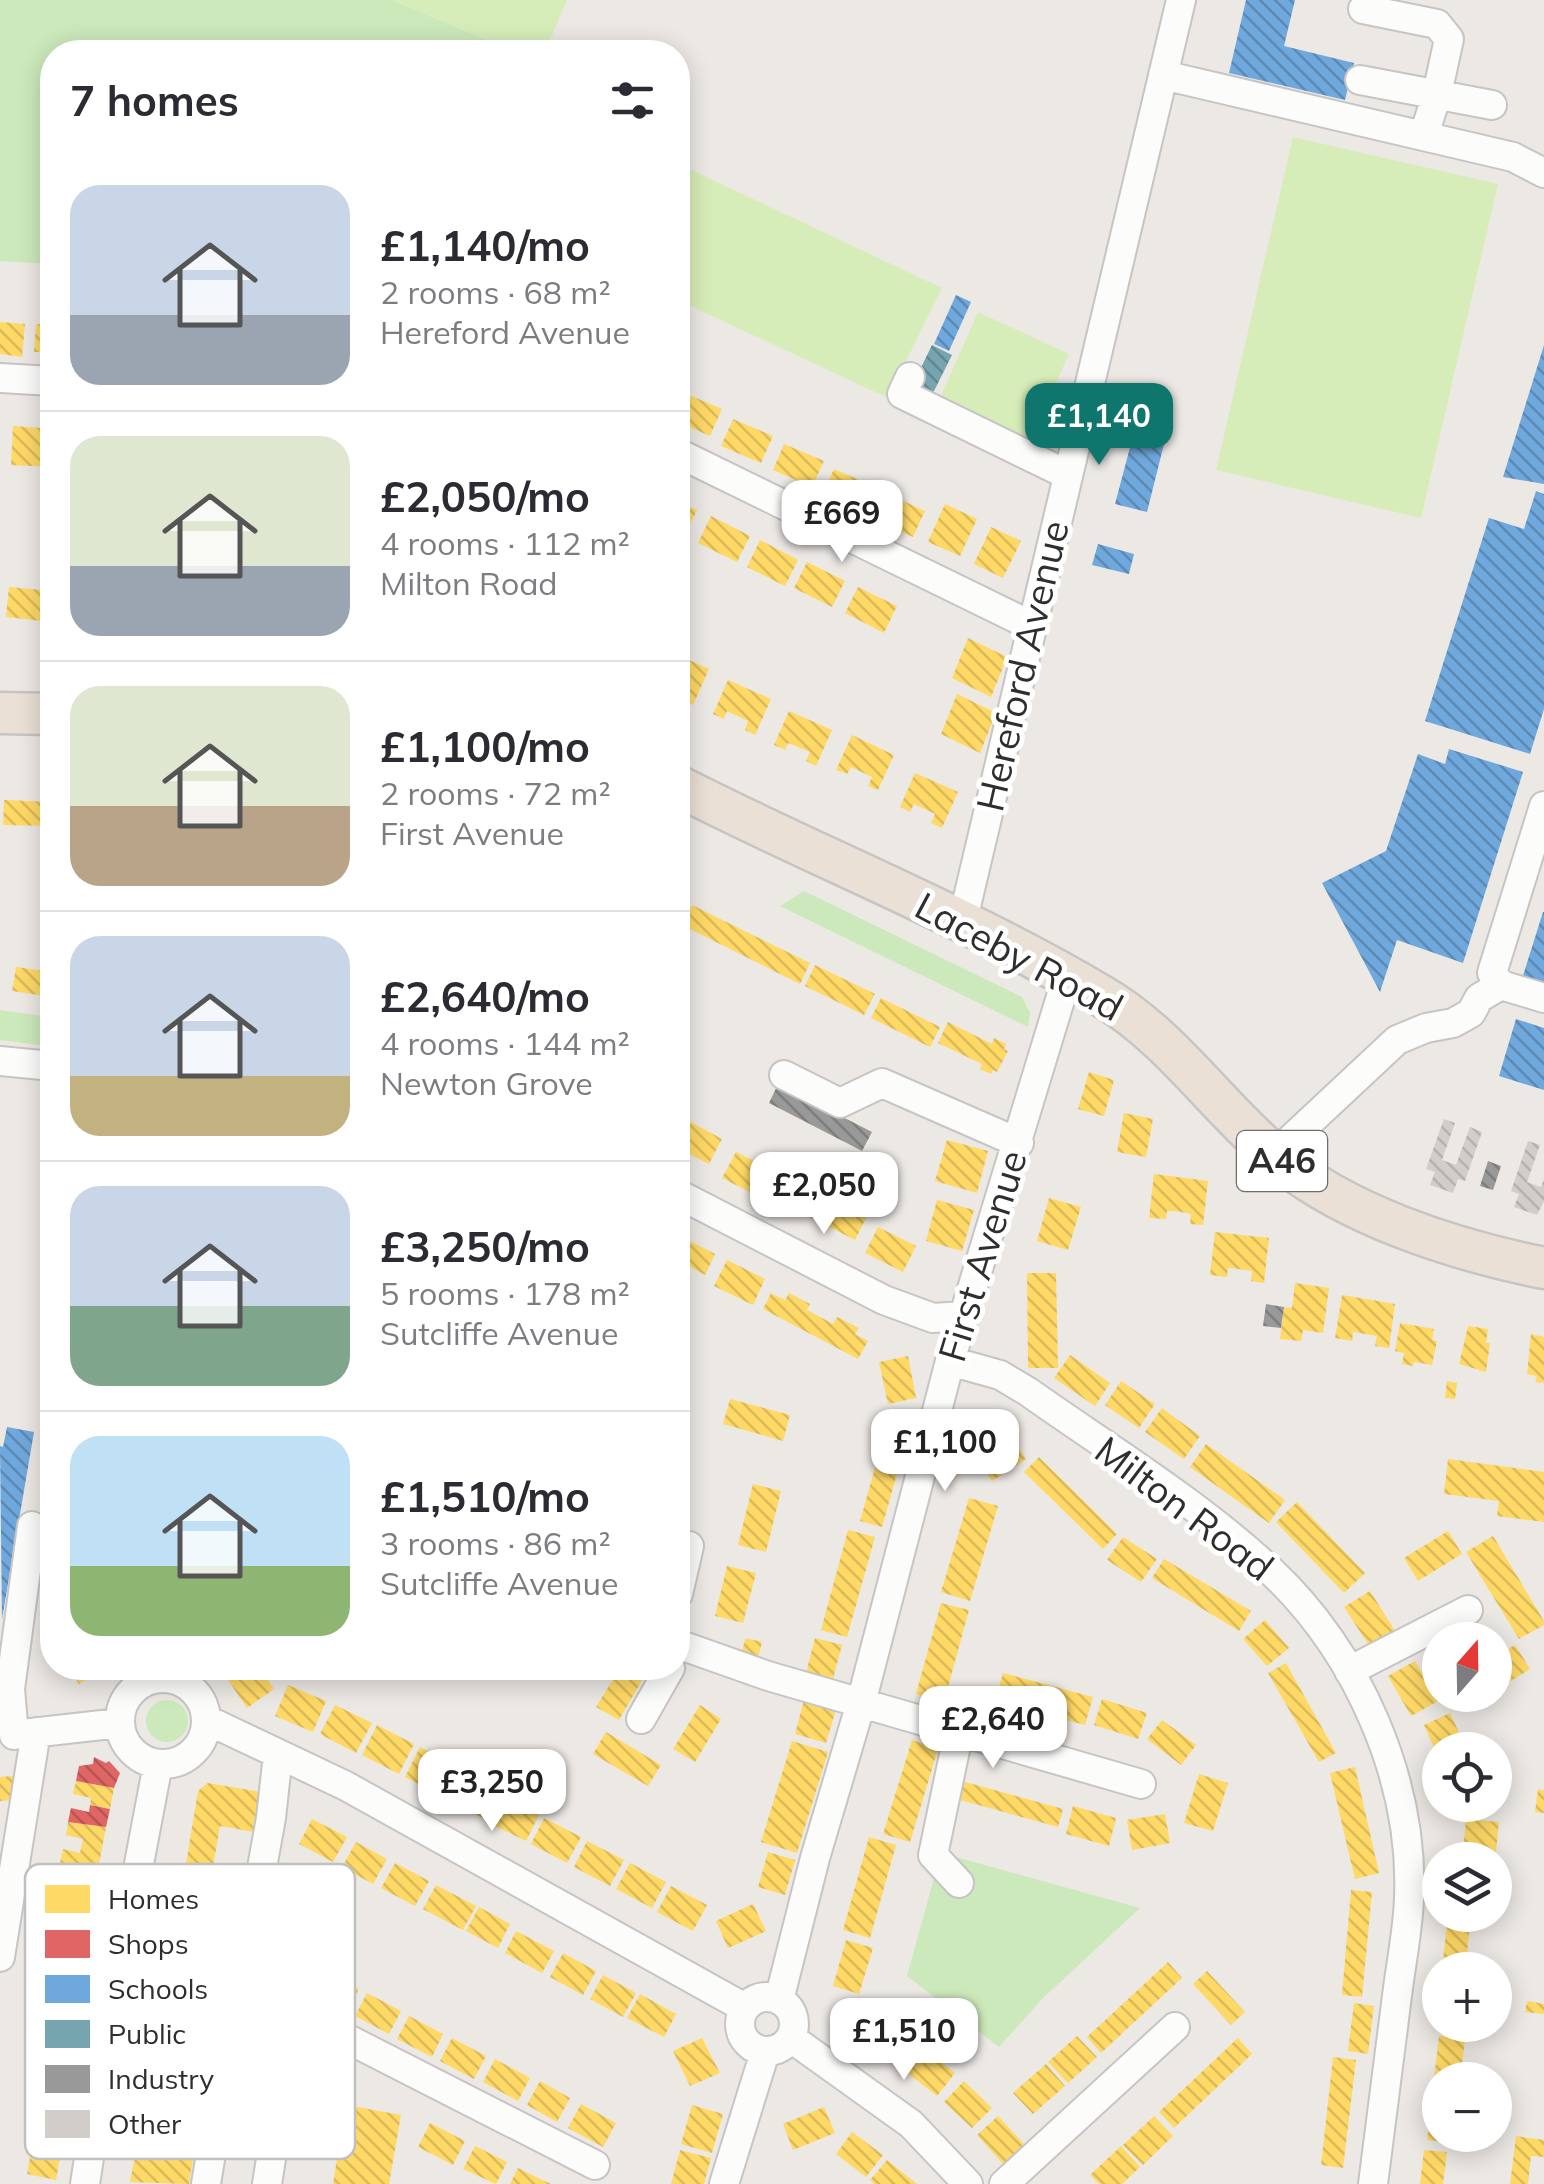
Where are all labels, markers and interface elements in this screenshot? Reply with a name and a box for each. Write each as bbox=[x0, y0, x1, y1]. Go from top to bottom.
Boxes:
icon: filters bbox=[605, 73, 660, 128]
text: 7 homes bbox=[70, 74, 239, 127]
text: £1,140/mo bbox=[380, 219, 590, 272]
icon: home bbox=[150, 225, 270, 345]
text: 2 rooms · 68 m² bbox=[380, 272, 611, 312]
text: Hereford Avenue bbox=[380, 312, 630, 352]
pin: £1,140 bbox=[1018, 383, 1180, 468]
text: £1,140 bbox=[1047, 395, 1151, 435]
text: £2,050/mo bbox=[380, 470, 590, 523]
icon: home bbox=[150, 476, 270, 596]
pin: £669 bbox=[783, 480, 901, 565]
text: £669 bbox=[804, 492, 880, 532]
street label: Hereford Avenue bbox=[965, 516, 1079, 816]
text: 4 rooms · 112 m² bbox=[380, 523, 630, 563]
text: Milton Road bbox=[380, 563, 558, 603]
text: £1,100/mo bbox=[380, 720, 590, 773]
icon: home bbox=[150, 726, 270, 846]
text: 2 rooms · 72 m² bbox=[380, 773, 611, 813]
text: First Avenue bbox=[380, 813, 564, 853]
street label: Laceby Road bbox=[907, 881, 1132, 1031]
text: £2,640/mo bbox=[380, 970, 590, 1023]
icon: home bbox=[150, 976, 270, 1096]
text: 4 rooms · 144 m² bbox=[380, 1023, 630, 1063]
text: Newton Grove bbox=[380, 1063, 593, 1103]
road number: A46 bbox=[1237, 1131, 1327, 1191]
street label: First Avenue bbox=[927, 1144, 1037, 1367]
pin: £2,050 bbox=[743, 1152, 905, 1237]
text: £2,050 bbox=[772, 1164, 876, 1204]
text: £3,250/mo bbox=[380, 1220, 590, 1273]
icon: home bbox=[150, 1226, 270, 1346]
text: 5 rooms · 178 m² bbox=[380, 1273, 630, 1313]
text: Sutcliffe Avenue bbox=[380, 1313, 618, 1353]
pin: £1,100 bbox=[864, 1409, 1026, 1494]
text: £1,100 bbox=[893, 1421, 997, 1461]
street label: Milton Road bbox=[1086, 1426, 1283, 1591]
text: £1,510/mo bbox=[380, 1470, 590, 1523]
icon: home bbox=[150, 1476, 270, 1596]
text: 3 rooms · 86 m² bbox=[380, 1523, 611, 1563]
text: Sutcliffe Avenue bbox=[380, 1563, 618, 1603]
north arrow bbox=[1422, 1622, 1512, 1712]
map controls bbox=[1422, 1622, 1512, 2152]
pin: £2,640 bbox=[912, 1686, 1074, 1771]
text: £2,640 bbox=[941, 1698, 1045, 1738]
button: locate bbox=[1422, 1732, 1512, 1822]
pin: £3,250 bbox=[411, 1749, 573, 1834]
text: £3,250 bbox=[440, 1761, 544, 1801]
button: layers bbox=[1422, 1842, 1512, 1932]
legend bbox=[25, 1864, 355, 2159]
text: Homes bbox=[108, 1881, 199, 1916]
text: Shops bbox=[108, 1926, 189, 1961]
button: + bbox=[1422, 1952, 1512, 2042]
text: Schools bbox=[108, 1971, 208, 2006]
pin: £1,510 bbox=[823, 1998, 985, 2083]
text: £1,510 bbox=[852, 2010, 956, 2050]
text: Public bbox=[108, 2016, 186, 2051]
text: Industry bbox=[108, 2061, 214, 2096]
button: − bbox=[1422, 2062, 1512, 2152]
text: Other bbox=[108, 2106, 182, 2141]

